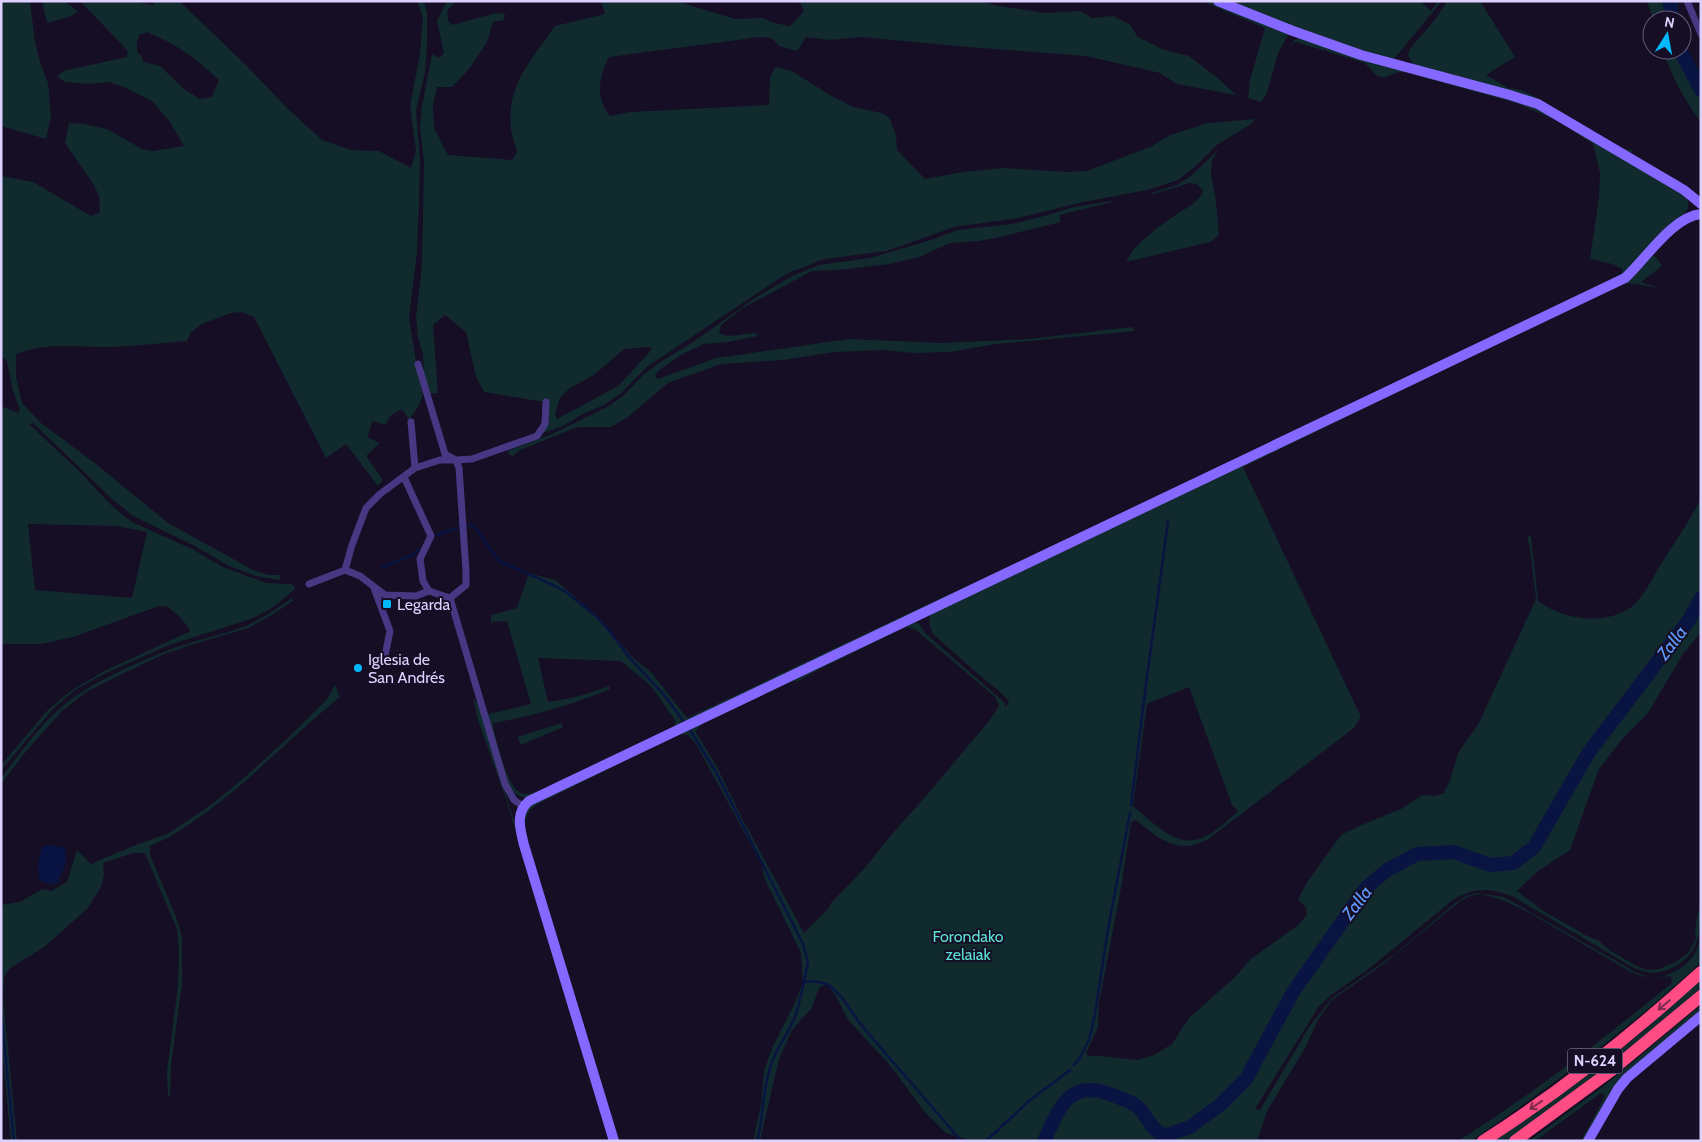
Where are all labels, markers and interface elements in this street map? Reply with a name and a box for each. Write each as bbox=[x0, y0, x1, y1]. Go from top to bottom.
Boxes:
north arrow bbox=[1642, 10, 1692, 60]
text: N bbox=[1663, 12, 1676, 32]
place label: Legarda bbox=[397, 595, 450, 614]
marker: Legarda bbox=[381, 598, 393, 610]
water label: Zalla bbox=[1652, 622, 1692, 665]
place label: Iglesia de San Andrés bbox=[368, 650, 445, 687]
marker: Iglesia de San Andrés bbox=[352, 662, 364, 674]
water label: Zalla bbox=[1337, 882, 1377, 925]
park label: Forondako zelaiak bbox=[932, 927, 1004, 964]
one-way arrow bbox=[1658, 999, 1671, 1010]
road number: N-624 bbox=[1568, 1048, 1622, 1074]
one-way arrow bbox=[1530, 1100, 1544, 1110]

